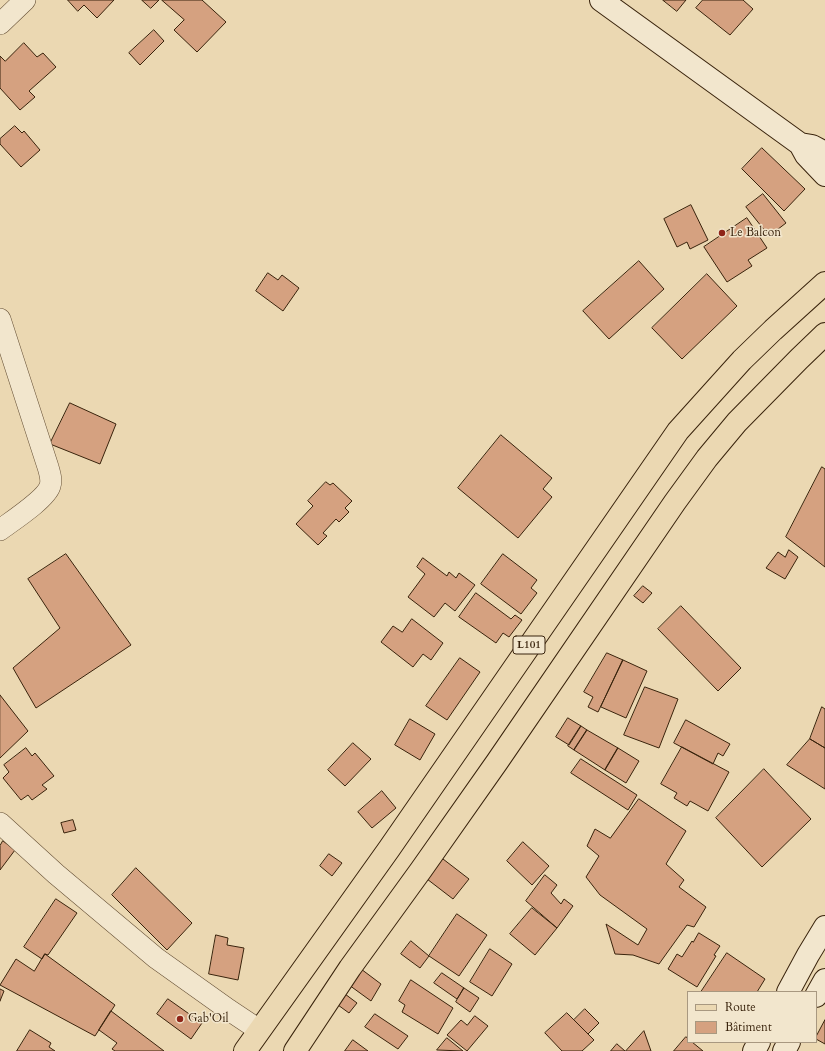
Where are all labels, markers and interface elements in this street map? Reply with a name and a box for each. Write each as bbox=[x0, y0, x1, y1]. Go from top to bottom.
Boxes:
place label: Le Balcon bbox=[730, 226, 781, 240]
marker: Le Balcon bbox=[717, 228, 727, 238]
road number: L101 bbox=[513, 636, 545, 654]
legend bbox=[687, 991, 817, 1043]
text: Route bbox=[725, 999, 756, 1015]
place label: Gab'Oil bbox=[188, 1012, 229, 1026]
marker: Gab'Oil bbox=[175, 1014, 185, 1024]
text: Bâtiment bbox=[725, 1019, 772, 1035]

